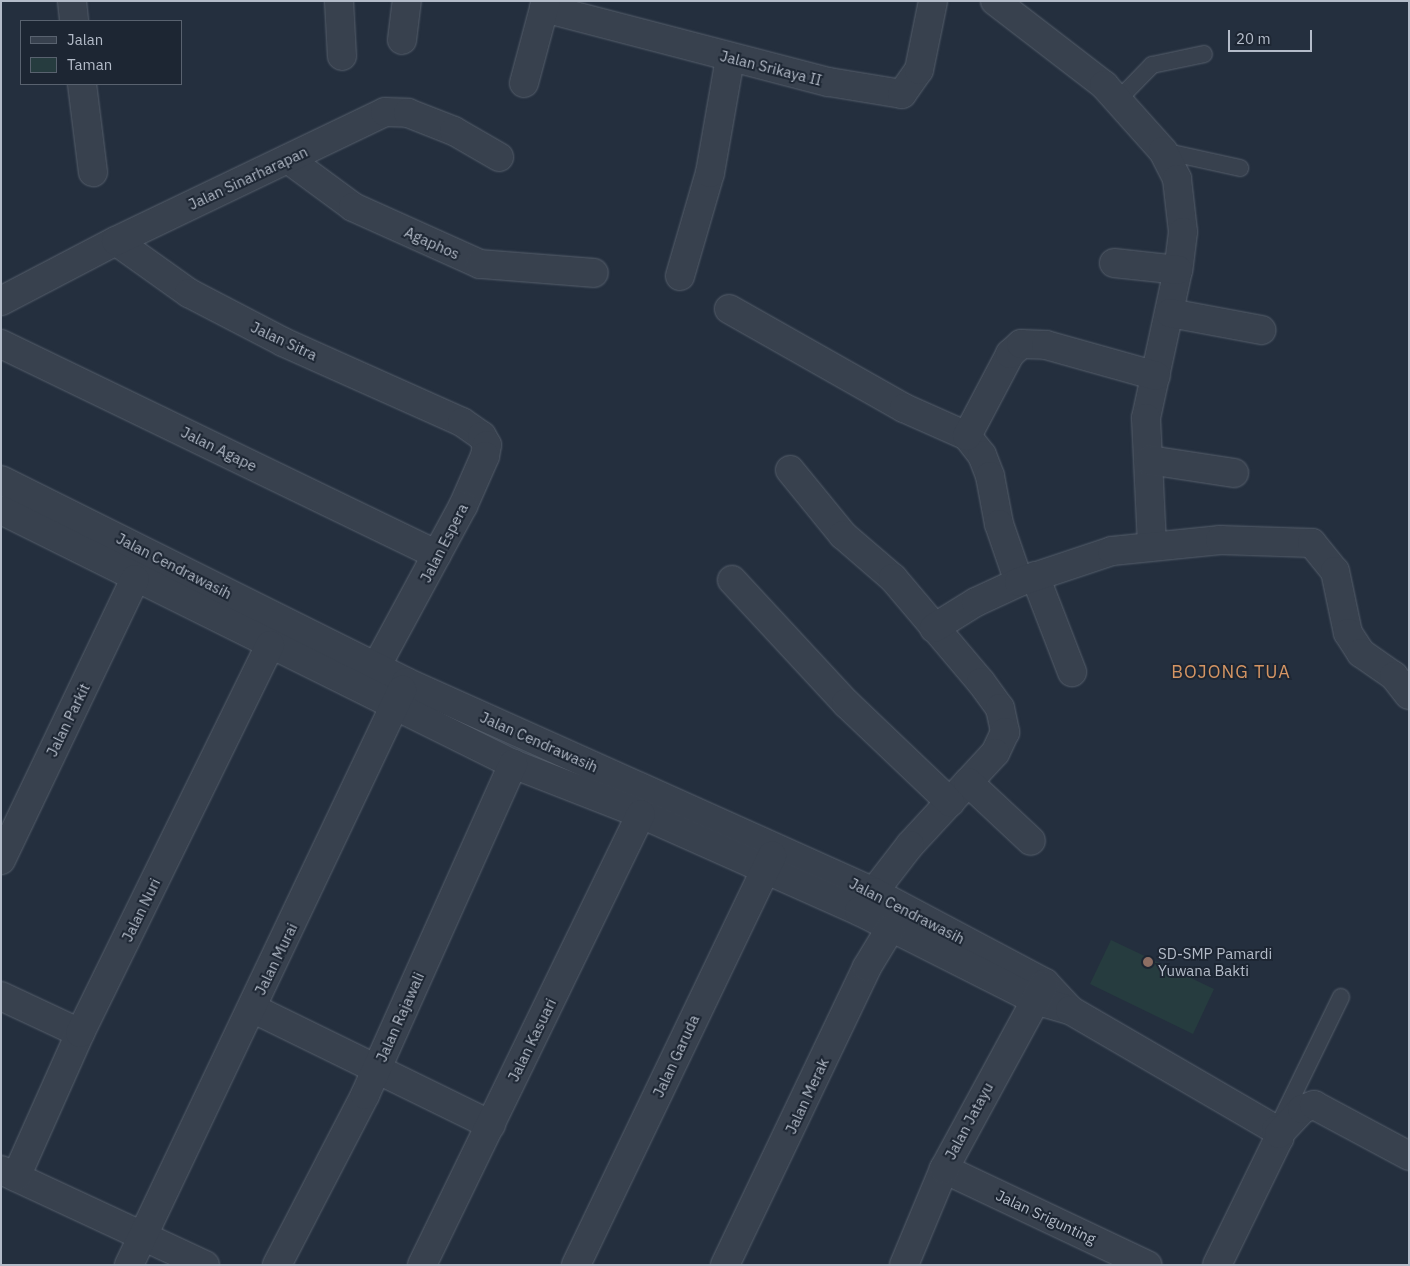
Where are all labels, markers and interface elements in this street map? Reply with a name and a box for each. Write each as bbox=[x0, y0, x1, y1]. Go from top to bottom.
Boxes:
legend bbox=[20, 20, 182, 85]
scale bar bbox=[1230, 20, 1314, 52]
text: 20 m bbox=[1236, 29, 1271, 48]
text: Jalan bbox=[67, 30, 103, 49]
street label: Jalan Srikaya II bbox=[718, 47, 824, 89]
text: Taman bbox=[67, 55, 112, 74]
street label: Jalan Sinarharapan bbox=[186, 142, 310, 214]
street label: Agaphos bbox=[402, 223, 462, 263]
street label: Jalan Sitra bbox=[248, 318, 320, 364]
street label: Jalan Agape bbox=[178, 423, 260, 475]
street label: Jalan Espera bbox=[416, 500, 472, 586]
street label: Jalan Cendrawasih bbox=[113, 529, 235, 603]
district label: BOJONG TUA bbox=[1170, 661, 1292, 683]
street label: Jalan Parkit bbox=[43, 680, 93, 760]
street label: Jalan Cendrawasih bbox=[477, 708, 601, 776]
street label: Jalan Cendrawasih bbox=[846, 874, 968, 948]
street label: Jalan Nuri bbox=[118, 875, 164, 945]
street label: Jalan Murai bbox=[251, 920, 301, 998]
place label: SD-SMP Pamardi Yuwana Bakti bbox=[1158, 944, 1272, 979]
marker: SD-SMP Pamardi Yuwana Bakti bbox=[1142, 956, 1154, 968]
street label: Jalan Rajawali bbox=[372, 969, 428, 1065]
street label: Jalan Kasuari bbox=[504, 996, 560, 1084]
street label: Jalan Garuda bbox=[649, 1012, 703, 1100]
street label: Jalan Merak bbox=[782, 1055, 832, 1137]
street label: Jalan Jatayu bbox=[941, 1079, 997, 1163]
street label: Jalan Srigunting bbox=[993, 1186, 1099, 1248]

